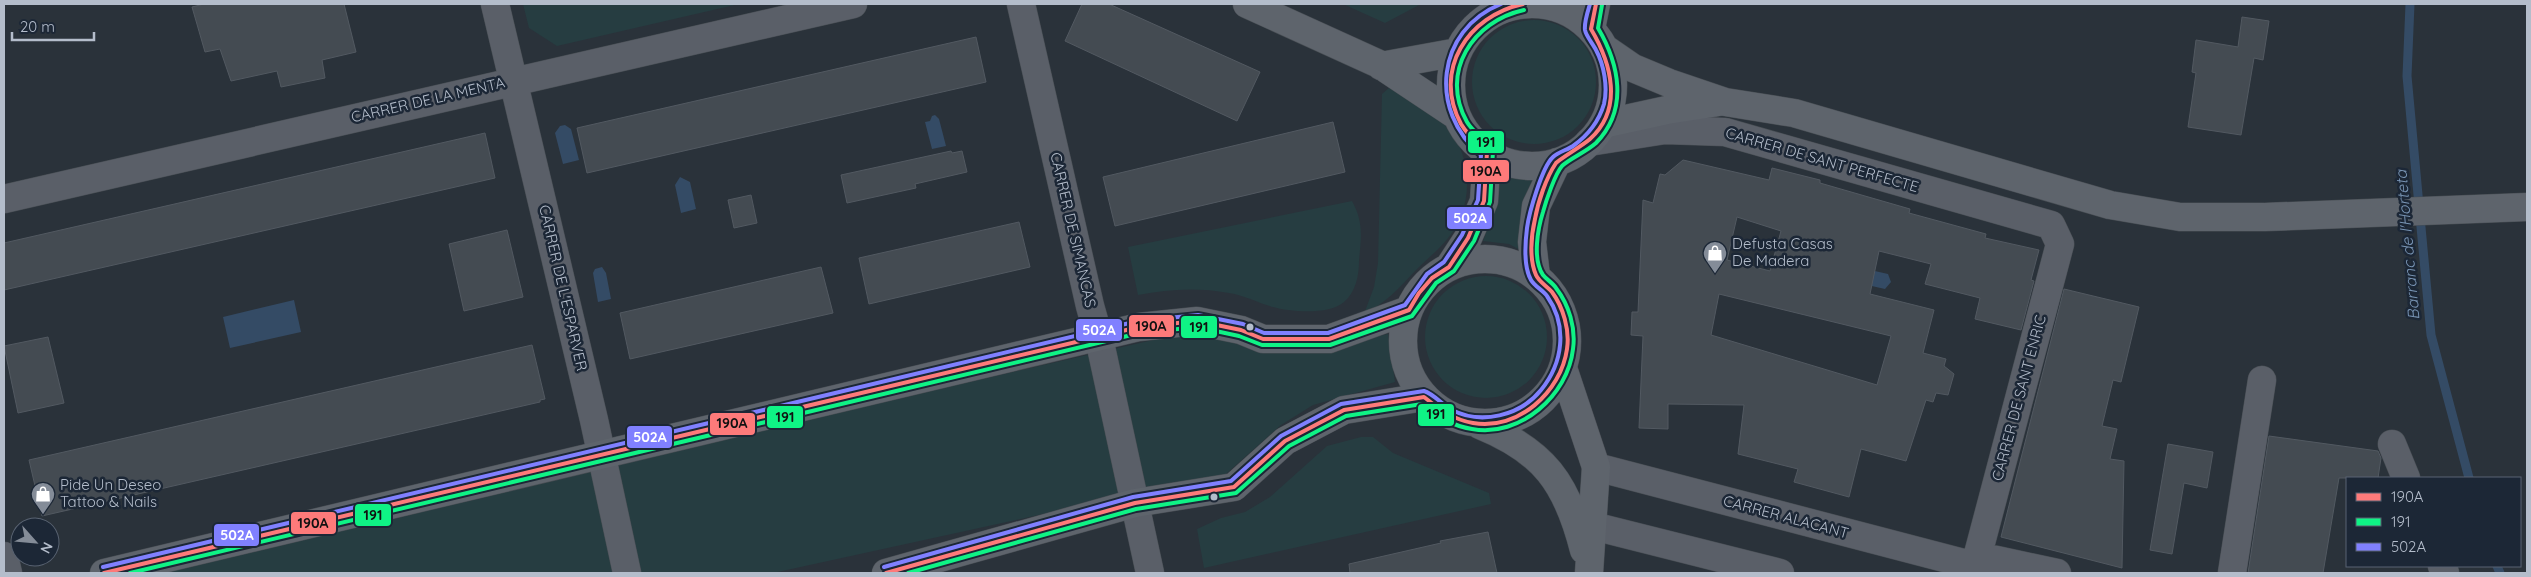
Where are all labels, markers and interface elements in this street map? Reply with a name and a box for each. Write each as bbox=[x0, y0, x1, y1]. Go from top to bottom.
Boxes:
scale bar bbox=[12, 10, 95, 42]
text: 20 m bbox=[20, 17, 55, 36]
street label: CARRER DE LA MENTA bbox=[349, 72, 507, 126]
street label: CARRER DE SANT PERFECTE bbox=[1723, 123, 1921, 196]
line badge: 191 bbox=[1467, 130, 1505, 154]
text: 191 bbox=[1477, 133, 1495, 151]
street label: CARRER DE SIMANCAS bbox=[1046, 150, 1101, 309]
line badge: 190A bbox=[1462, 159, 1510, 183]
text: 190A bbox=[1471, 162, 1501, 180]
water label: Barranc de l'Horteta bbox=[2390, 168, 2424, 321]
street label: CARRER DE L'ESPARVER bbox=[535, 203, 592, 373]
line badge: 502A bbox=[1446, 206, 1493, 230]
text: 502A bbox=[1453, 209, 1487, 227]
place label: Defusta Casas De Madera bbox=[1732, 234, 1833, 270]
shop icon: Defusta Casas De Madera bbox=[1702, 240, 1728, 274]
street label: CARRER DE SANT ENRIC bbox=[1987, 313, 2050, 483]
line badge: 190A bbox=[1128, 314, 1175, 338]
line badge: 191 bbox=[1180, 315, 1218, 339]
text: 190A bbox=[1136, 317, 1166, 335]
line badge: 502A bbox=[1075, 318, 1123, 342]
text: 191 bbox=[1190, 318, 1208, 336]
text: 502A bbox=[1082, 321, 1116, 339]
unlabelled marker bbox=[1245, 322, 1255, 332]
line badge: 191 bbox=[1417, 403, 1455, 427]
line badge: 191 bbox=[766, 405, 804, 429]
text: 191 bbox=[1427, 405, 1445, 423]
text: 191 bbox=[776, 408, 794, 426]
line badge: 190A bbox=[709, 412, 756, 436]
text: 190A bbox=[717, 414, 747, 432]
line badge: 502A bbox=[626, 425, 673, 449]
text: 502A bbox=[633, 428, 667, 446]
place label: Pide Un Deseo Tattoo & Nails bbox=[60, 475, 161, 511]
legend bbox=[2346, 477, 2521, 567]
shop icon: Pide Un Deseo Tattoo & Nails bbox=[30, 481, 56, 515]
text: 190A bbox=[2391, 487, 2424, 506]
street label: CARRER ALACANT bbox=[1721, 491, 1851, 542]
unlabelled marker bbox=[1209, 492, 1219, 502]
line badge: 191 bbox=[354, 503, 392, 527]
text: 191 bbox=[364, 506, 382, 524]
line badge: 190A bbox=[290, 511, 337, 535]
text: 191 bbox=[2391, 512, 2411, 531]
text: 190A bbox=[298, 514, 328, 532]
north arrow bbox=[10, 517, 60, 567]
line badge: 502A bbox=[213, 523, 260, 547]
text: 502A bbox=[220, 526, 254, 544]
text: 502A bbox=[2391, 537, 2426, 556]
text: N bbox=[36, 539, 57, 557]

